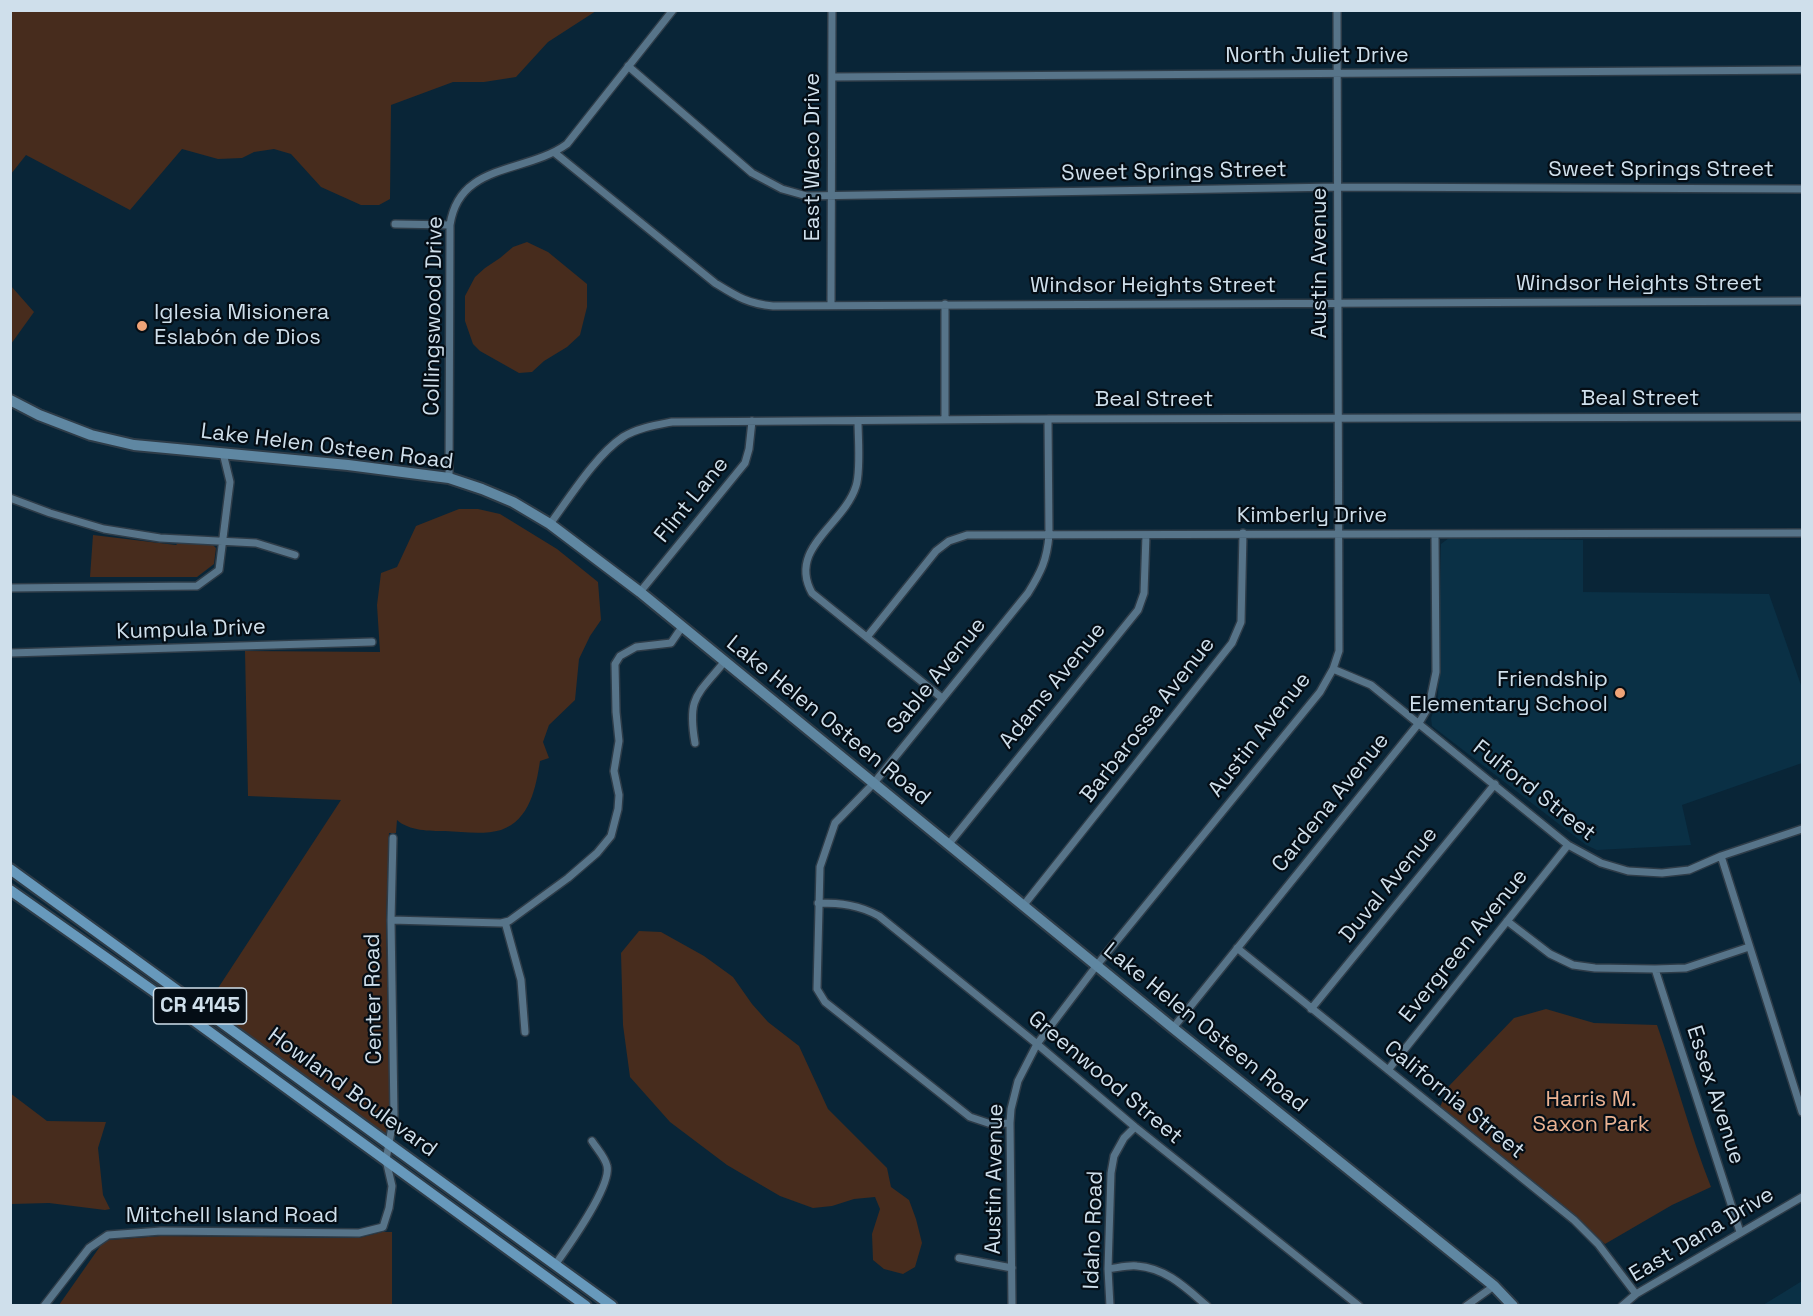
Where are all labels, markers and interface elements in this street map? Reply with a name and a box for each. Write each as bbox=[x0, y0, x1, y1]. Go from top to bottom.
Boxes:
street label: North Juliet Drive bbox=[1225, 43, 1409, 69]
street label: East Waco Drive bbox=[800, 73, 826, 241]
street label: Sweet Springs Street bbox=[1061, 157, 1287, 187]
street label: Sweet Springs Street bbox=[1548, 157, 1774, 183]
street label: Austin Avenue bbox=[1307, 187, 1333, 339]
street label: Collingswood Drive bbox=[419, 216, 449, 416]
street label: Windsor Heights Street bbox=[1516, 271, 1762, 297]
street label: Windsor Heights Street bbox=[1030, 273, 1276, 299]
place label: Iglesia Misionera Eslabón de Dios bbox=[154, 300, 329, 352]
marker: Iglesia Misionera Eslabón de Dios bbox=[135, 319, 149, 333]
street label: Beal Street bbox=[1581, 386, 1699, 412]
street label: Beal Street bbox=[1095, 387, 1213, 413]
street label: Lake Helen Osteen Road bbox=[199, 418, 455, 476]
street label: Flint Lane bbox=[649, 452, 735, 548]
street label: Kimberly Drive bbox=[1237, 503, 1387, 529]
street label: Sable Avenue bbox=[882, 612, 992, 740]
street label: Kumpula Drive bbox=[116, 614, 266, 646]
street label: Adams Avenue bbox=[994, 618, 1112, 754]
street label: Lake Helen Osteen Road bbox=[721, 631, 935, 811]
street label: Barbarossa Avenue bbox=[1075, 632, 1221, 808]
street label: Austin Avenue bbox=[1203, 667, 1317, 803]
place label: Friendship Elementary School bbox=[1409, 667, 1608, 718]
marker: Friendship Elementary School bbox=[1613, 686, 1627, 700]
street label: Cardena Avenue bbox=[1267, 728, 1395, 878]
street label: Fulford Street bbox=[1467, 735, 1601, 847]
street label: Duval Avenue bbox=[1334, 822, 1444, 948]
street label: Evergreen Avenue bbox=[1394, 864, 1534, 1028]
street label: Center Road bbox=[360, 933, 388, 1065]
street label: Lake Helen Osteen Road bbox=[1098, 938, 1312, 1118]
road number: CR 4145 bbox=[154, 988, 246, 1024]
street label: Greenwood Street bbox=[1022, 1006, 1188, 1150]
street label: Essex Avenue bbox=[1680, 1022, 1750, 1168]
street label: Howland Boulevard bbox=[262, 1023, 442, 1163]
street label: California Street bbox=[1378, 1035, 1530, 1165]
park label: Harris M. Saxon Park bbox=[1533, 1087, 1649, 1138]
street label: Austin Avenue bbox=[980, 1103, 1010, 1255]
street label: Idaho Road bbox=[1079, 1170, 1109, 1290]
street label: East Dana Drive bbox=[1625, 1182, 1779, 1288]
street label: Mitchell Island Road bbox=[126, 1203, 338, 1229]

